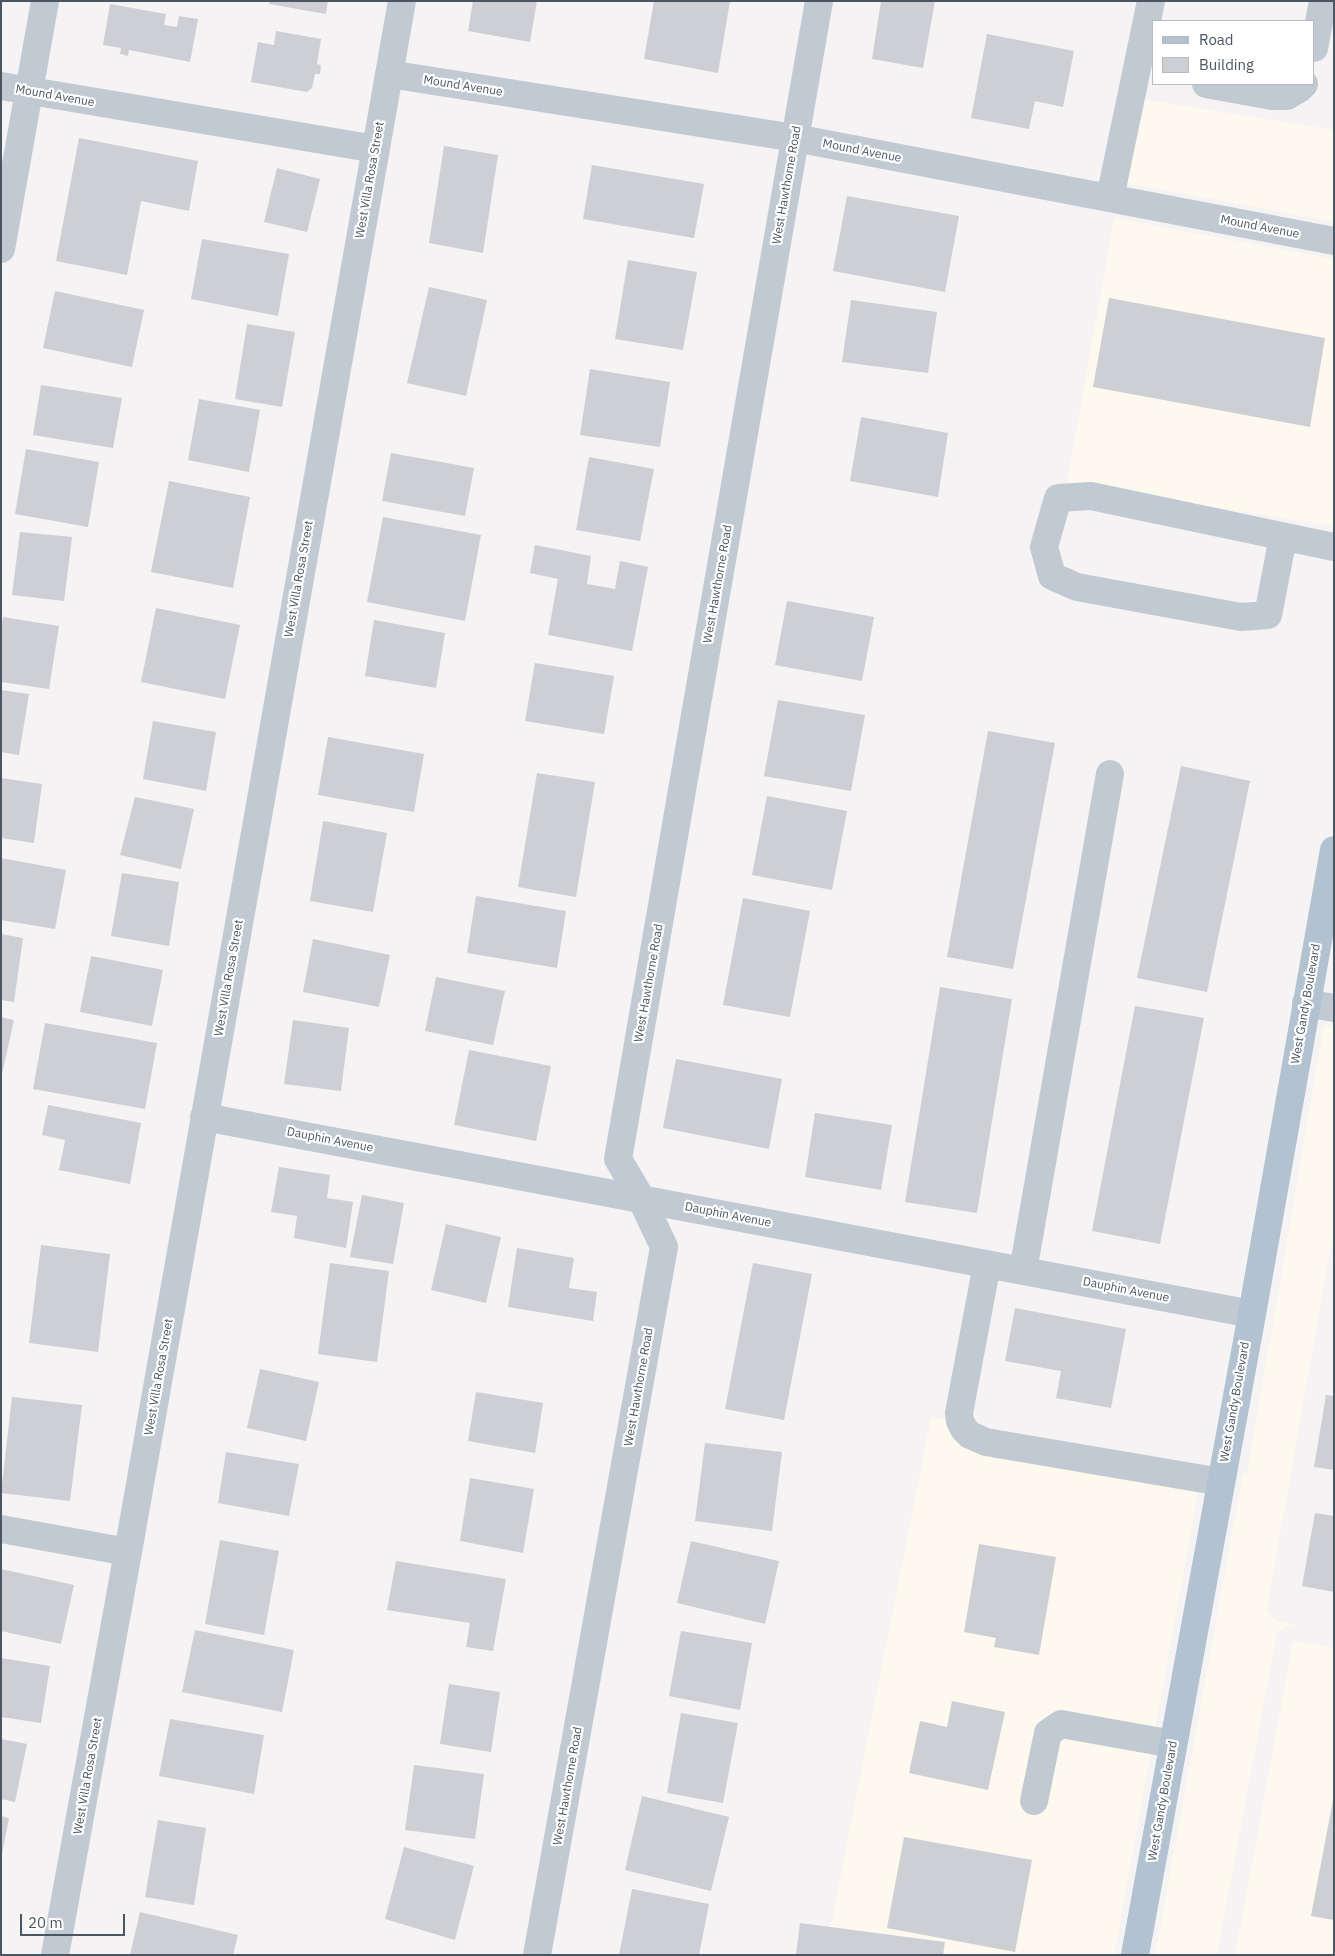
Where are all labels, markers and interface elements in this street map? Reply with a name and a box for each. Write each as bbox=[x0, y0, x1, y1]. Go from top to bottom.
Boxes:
legend bbox=[1152, 20, 1315, 85]
text: Road bbox=[1199, 30, 1234, 49]
text: Building bbox=[1199, 55, 1254, 74]
street label: Mound Avenue bbox=[422, 73, 504, 99]
street label: Mound Avenue bbox=[14, 82, 96, 110]
street label: West Villa Rosa Street bbox=[353, 121, 387, 239]
street label: West Hawthorne Road bbox=[769, 125, 805, 245]
street label: Mound Avenue bbox=[821, 136, 903, 166]
street label: Mound Avenue bbox=[1219, 212, 1301, 242]
street label: West Villa Rosa Street bbox=[282, 520, 316, 638]
street label: West Hawthorne Road bbox=[700, 524, 736, 644]
street label: West Villa Rosa Street bbox=[212, 919, 246, 1037]
street label: West Hawthorne Road bbox=[631, 923, 667, 1043]
street label: West Gandy Boulevard bbox=[1288, 943, 1324, 1065]
street label: Dauphin Avenue bbox=[286, 1125, 374, 1155]
street label: Dauphin Avenue bbox=[684, 1200, 772, 1230]
street label: Dauphin Avenue bbox=[1082, 1275, 1170, 1305]
street label: West Villa Rosa Street bbox=[142, 1318, 176, 1436]
street label: West Hawthorne Road bbox=[621, 1327, 657, 1447]
street label: West Gandy Boulevard bbox=[1217, 1341, 1253, 1463]
street label: West Villa Rosa Street bbox=[71, 1717, 105, 1835]
street label: West Hawthorne Road bbox=[550, 1726, 586, 1846]
street label: West Gandy Boulevard bbox=[1145, 1740, 1181, 1862]
scale bar bbox=[22, 1904, 128, 1936]
text: 20 m bbox=[28, 1913, 63, 1932]

